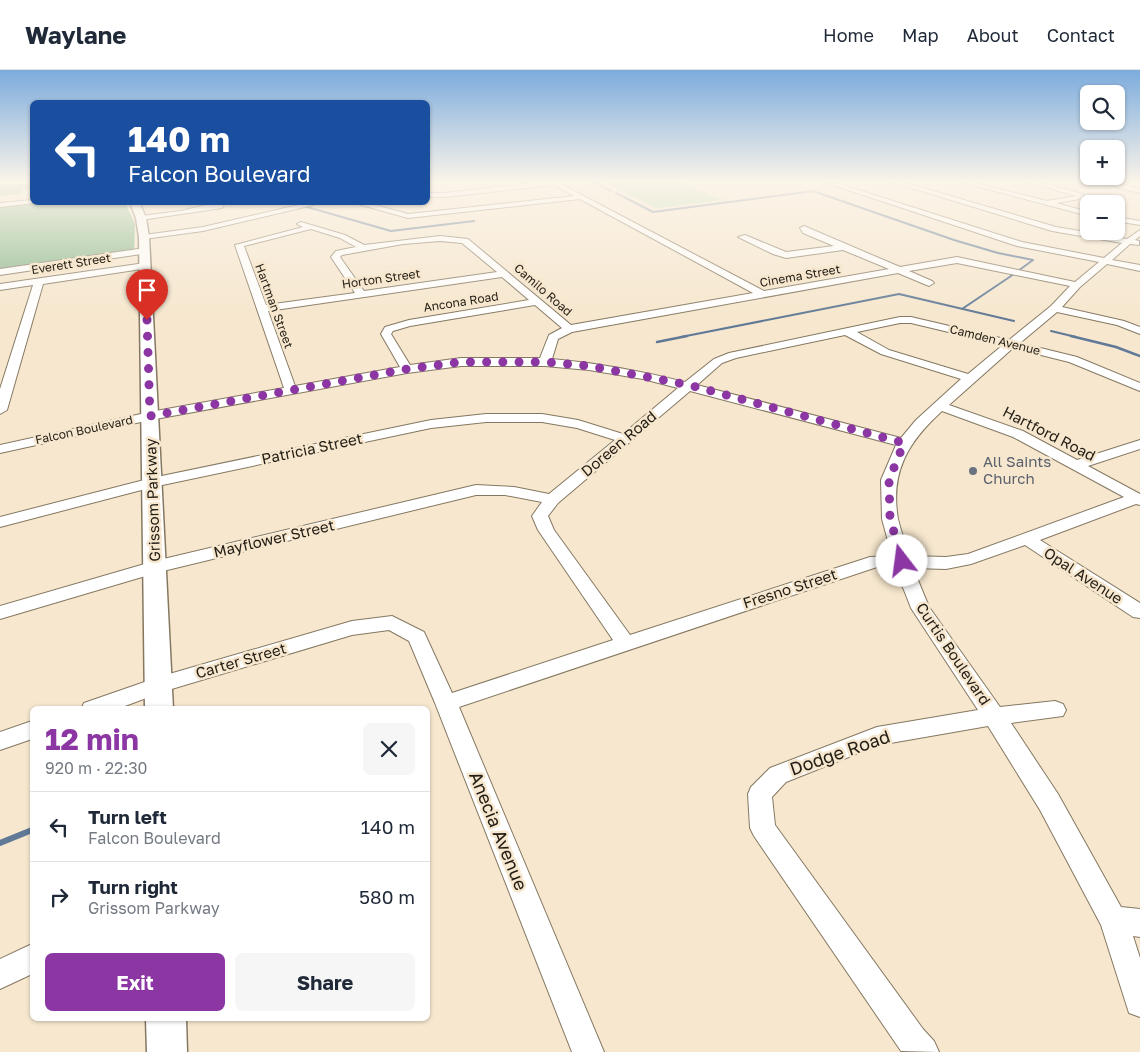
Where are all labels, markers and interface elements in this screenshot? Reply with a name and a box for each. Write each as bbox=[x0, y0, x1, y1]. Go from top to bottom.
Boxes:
text: Waylane bbox=[25, 20, 126, 49]
text: Home bbox=[823, 24, 874, 46]
text: Map bbox=[902, 24, 939, 46]
text: About bbox=[967, 24, 1019, 46]
text: Contact bbox=[1047, 24, 1115, 46]
map controls bbox=[1080, 85, 1125, 240]
button: search bbox=[1080, 85, 1125, 130]
text: 140 m bbox=[128, 118, 230, 160]
icon: left bbox=[45, 120, 110, 185]
button: + bbox=[1080, 140, 1125, 185]
text: Falcon Boulevard bbox=[128, 160, 311, 187]
button: − bbox=[1080, 195, 1125, 240]
street label: Everett Street bbox=[30, 250, 112, 277]
street label: Camilo Road bbox=[511, 260, 575, 319]
street label: Hartman Street bbox=[252, 261, 297, 350]
street label: Cinema Street bbox=[758, 261, 842, 290]
street label: Horton Street bbox=[341, 266, 421, 291]
pin bbox=[126, 269, 168, 320]
icon: arrive bbox=[133, 276, 161, 304]
street label: Ancona Road bbox=[422, 288, 499, 315]
street label: Camden Avenue bbox=[948, 321, 1042, 358]
street label: Hartford Road bbox=[1000, 402, 1099, 464]
street label: Doreen Road bbox=[577, 407, 660, 480]
street label: Falcon Boulevard bbox=[34, 412, 134, 447]
street label: Patricia Street bbox=[260, 429, 364, 468]
street label: Grissom Parkway bbox=[141, 437, 163, 562]
place label: All Saints Church bbox=[983, 452, 1051, 487]
marker: All Saints Church bbox=[967, 465, 979, 477]
street label: Mayflower Street bbox=[212, 515, 336, 561]
position arrow bbox=[875, 534, 927, 586]
street label: Opal Avenue bbox=[1041, 543, 1127, 607]
street label: Fresno Street bbox=[740, 564, 839, 612]
street label: Curtis Boulevard bbox=[913, 599, 995, 708]
street label: Carter Street bbox=[193, 638, 288, 682]
text: 12 min bbox=[45, 721, 139, 757]
button: close bbox=[363, 723, 415, 775]
street label: Dodge Road bbox=[787, 725, 893, 779]
text: 920 m · 22:30 bbox=[45, 758, 147, 778]
street label: Anecia Avenue bbox=[465, 768, 533, 893]
text: Turn left bbox=[88, 805, 167, 828]
icon: left bbox=[45, 813, 73, 841]
text: 140 m bbox=[361, 815, 415, 838]
text: Falcon Boulevard bbox=[88, 828, 221, 848]
text: Turn right bbox=[88, 875, 178, 898]
icon: right bbox=[45, 883, 73, 911]
text: 580 m bbox=[359, 885, 415, 908]
text: Grissom Parkway bbox=[88, 898, 220, 918]
button: Exit bbox=[45, 953, 225, 1011]
button: Share bbox=[235, 953, 415, 1011]

